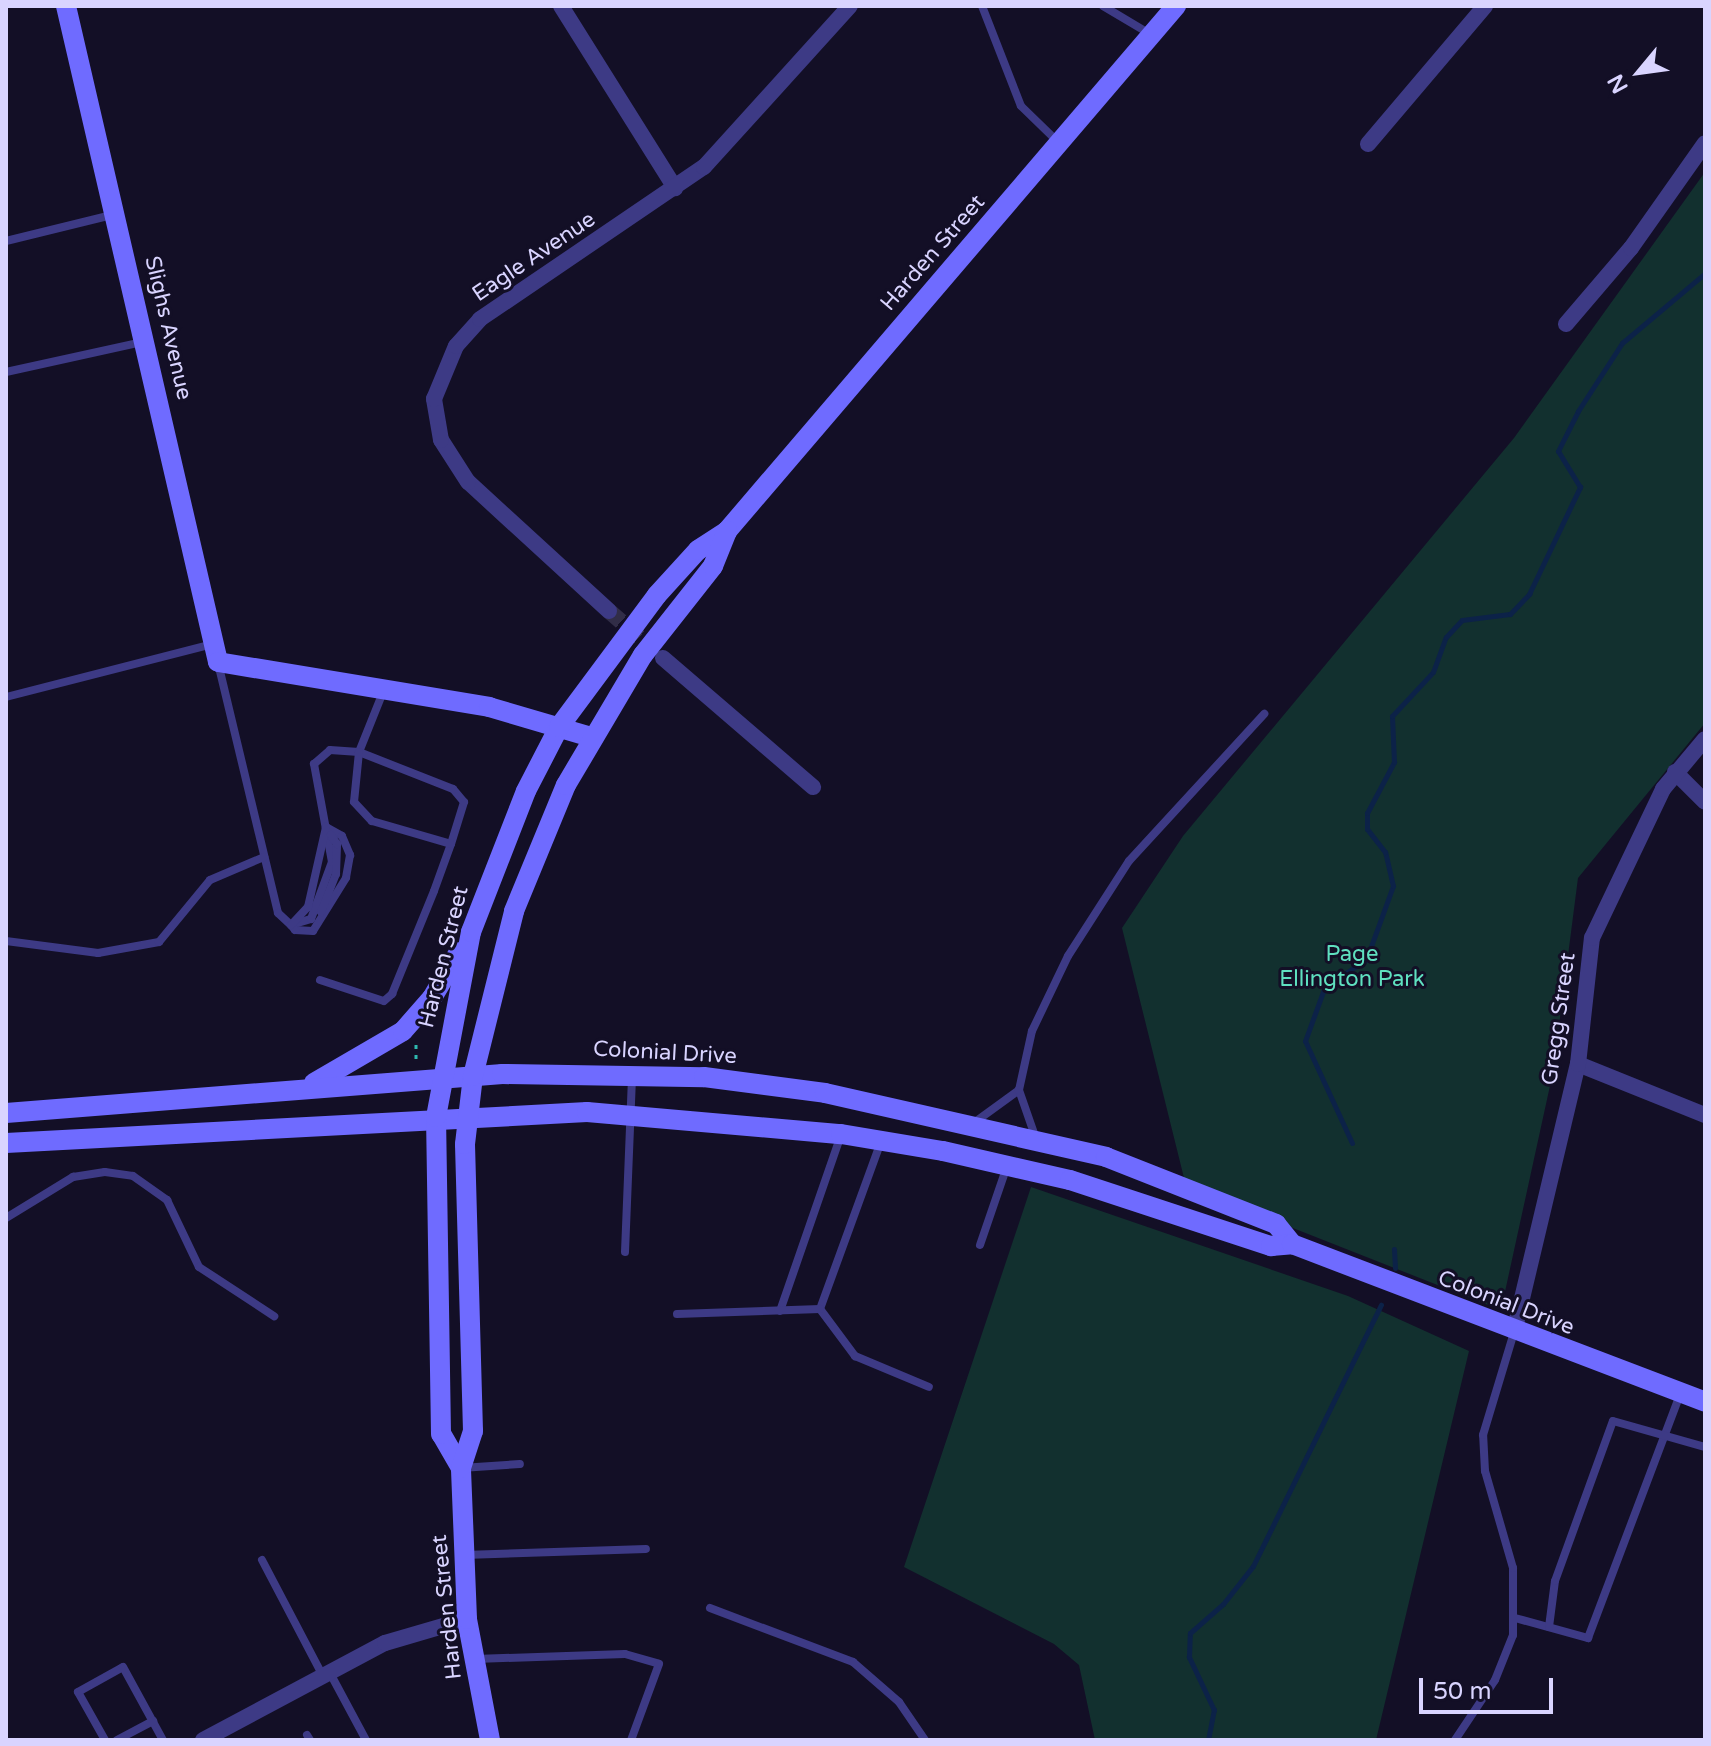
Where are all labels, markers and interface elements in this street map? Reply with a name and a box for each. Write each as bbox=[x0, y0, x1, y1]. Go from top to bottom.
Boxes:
north arrow bbox=[1599, 32, 1679, 112]
text: N bbox=[1602, 70, 1634, 98]
street label: Harden Street bbox=[875, 189, 991, 317]
street label: Eagle Avenue bbox=[468, 206, 600, 308]
street label: Slighs Avenue bbox=[139, 254, 197, 402]
street label: Harden Street bbox=[414, 883, 474, 1031]
park label: Page Ellington Park bbox=[1279, 941, 1425, 992]
street label: Gregg Street bbox=[1537, 951, 1581, 1087]
street label: Colonial Drive bbox=[593, 1036, 737, 1070]
street label: Colonial Drive bbox=[1434, 1265, 1578, 1341]
street label: Harden Street bbox=[426, 1533, 468, 1681]
scale bar bbox=[1423, 1662, 1557, 1712]
text: 50 m bbox=[1433, 1677, 1491, 1706]

